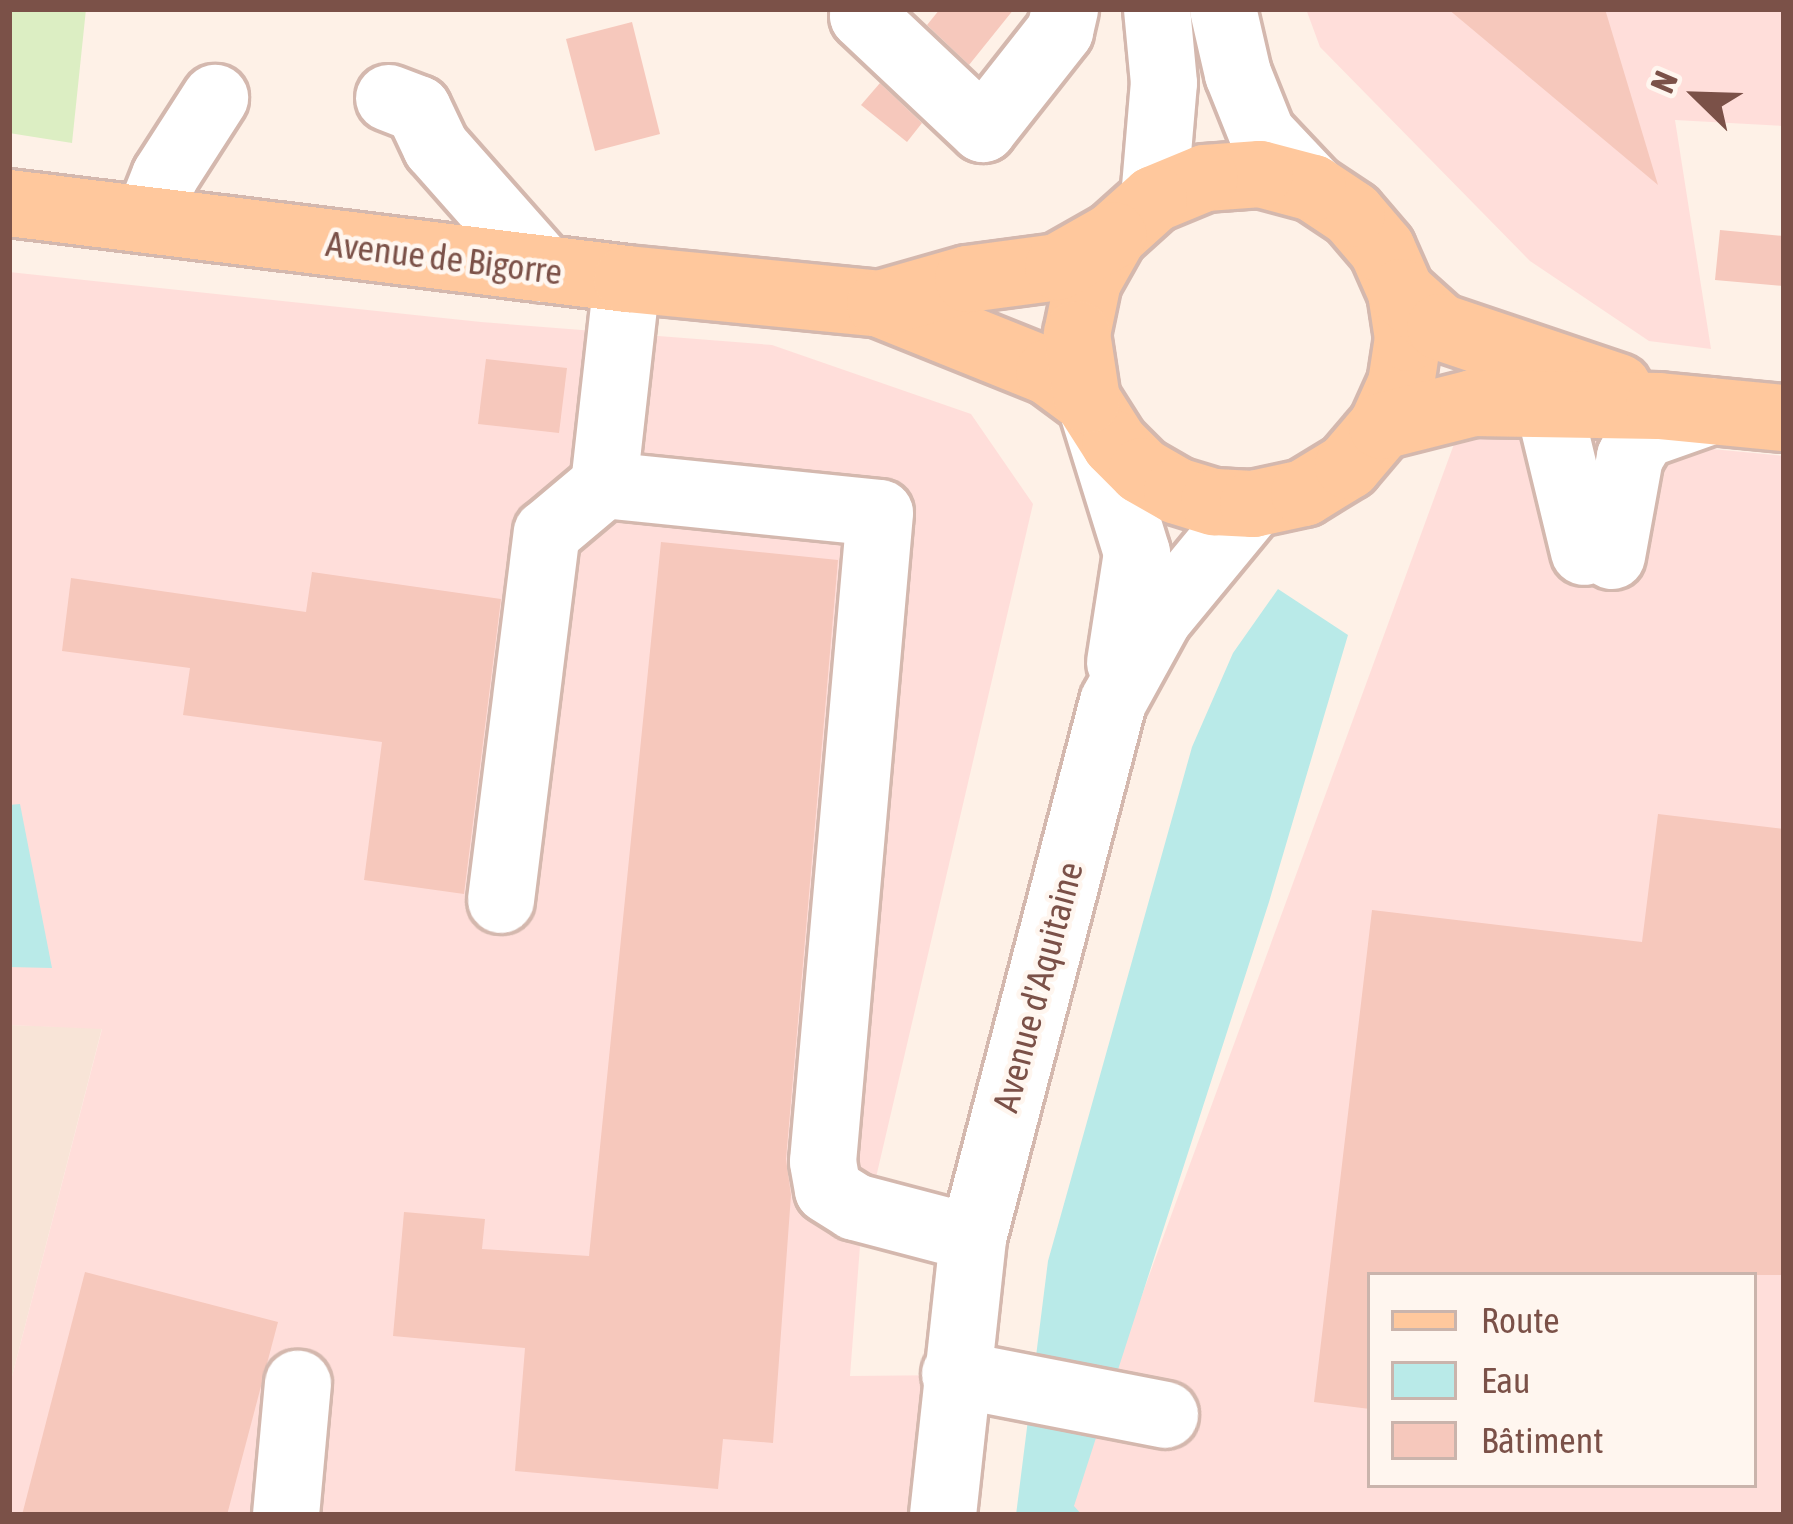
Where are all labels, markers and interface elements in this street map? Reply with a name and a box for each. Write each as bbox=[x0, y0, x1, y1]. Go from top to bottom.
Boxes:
north arrow bbox=[1637, 36, 1757, 156]
text: N bbox=[1643, 66, 1685, 98]
street label: Avenue de Bigorre bbox=[323, 222, 565, 294]
street label: Avenue d'Aquitaine bbox=[984, 857, 1092, 1117]
legend bbox=[1367, 1272, 1757, 1488]
text: Route bbox=[1481, 1299, 1560, 1341]
text: Eau bbox=[1481, 1359, 1530, 1401]
text: Bâtiment bbox=[1481, 1419, 1604, 1461]

